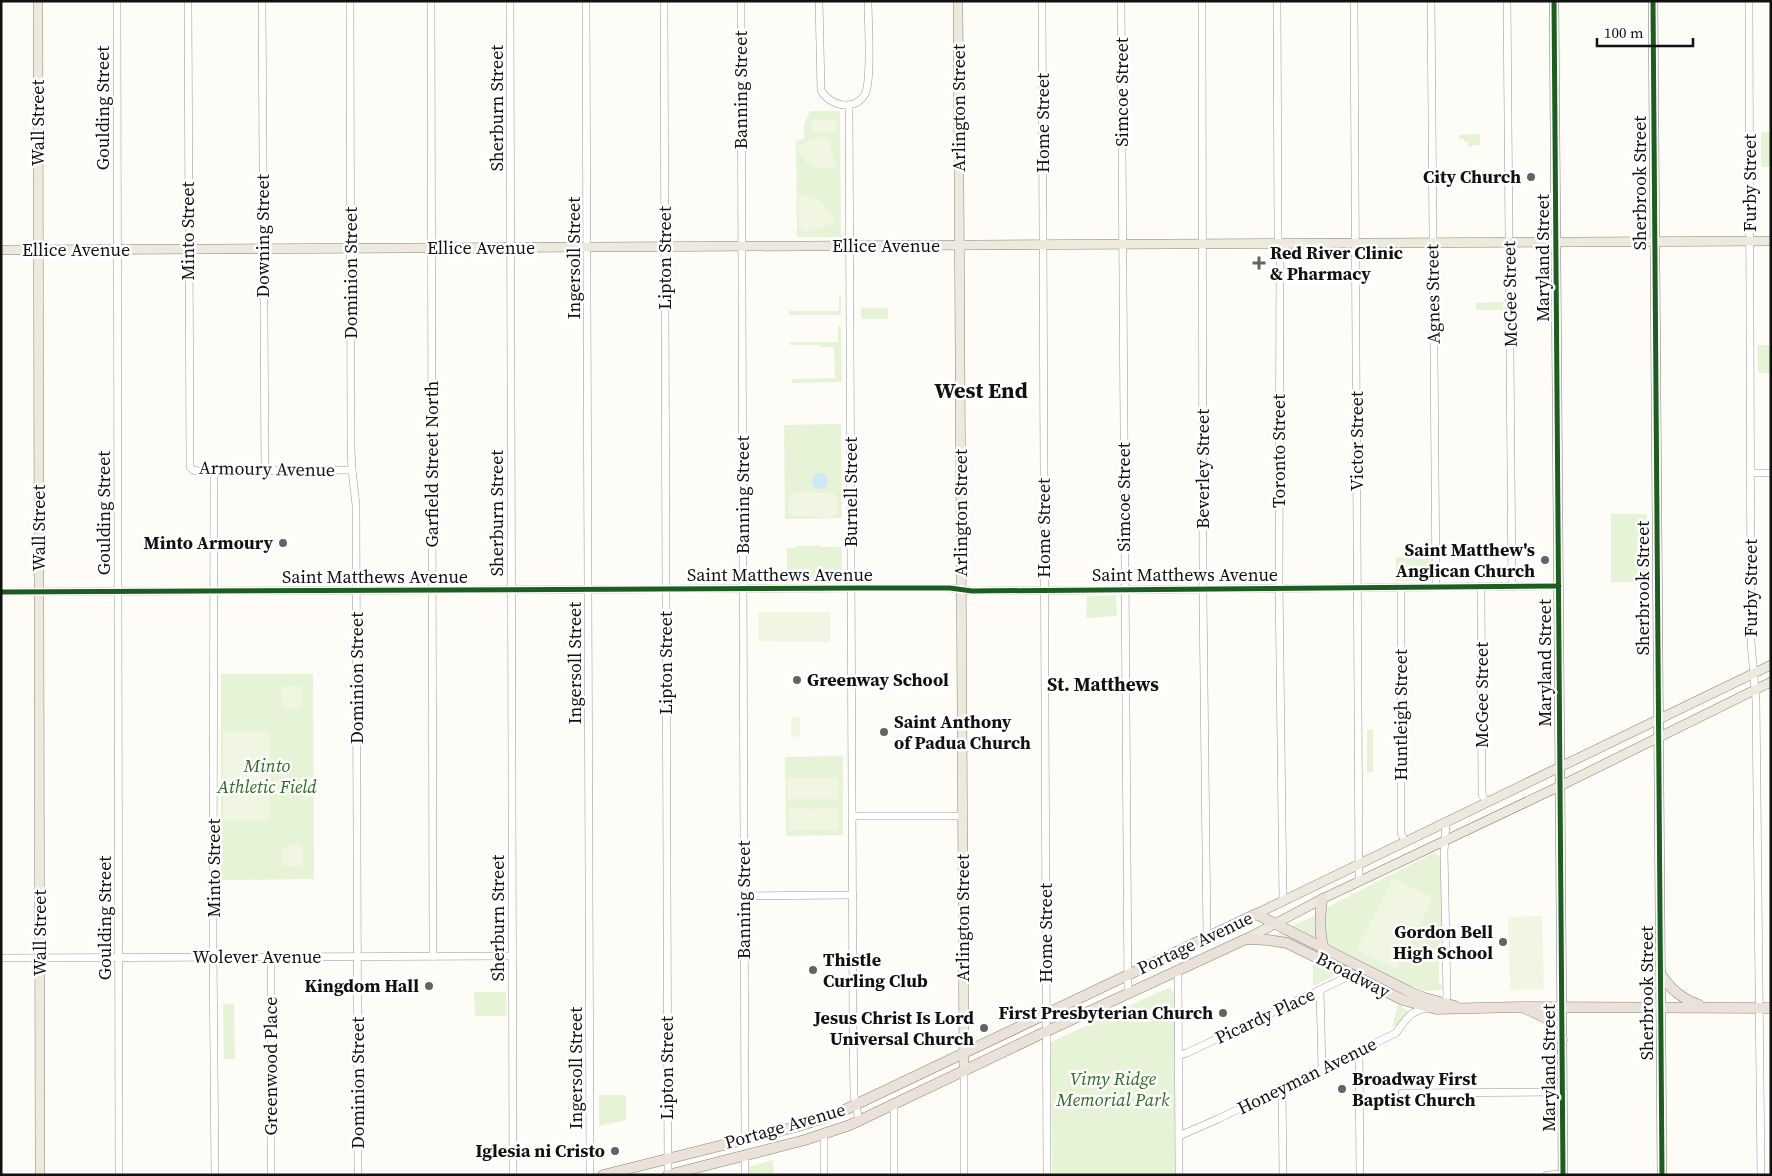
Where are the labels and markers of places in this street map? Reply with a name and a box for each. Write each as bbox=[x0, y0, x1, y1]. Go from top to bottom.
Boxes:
place label: City Church bbox=[1423, 164, 1521, 189]
marker: City Church bbox=[1525, 171, 1537, 183]
place label: Red River Clinic & Pharmacy bbox=[1270, 240, 1403, 286]
marker: Red River Clinic & Pharmacy bbox=[1252, 256, 1266, 270]
place label: Minto Armoury bbox=[144, 530, 273, 555]
marker: Minto Armoury bbox=[277, 537, 289, 549]
place label: Saint Matthew's Anglican Church bbox=[1396, 537, 1535, 583]
marker: Saint Matthew's Anglican Church bbox=[1539, 554, 1551, 566]
place label: Greenway School bbox=[807, 667, 949, 692]
marker: Greenway School bbox=[791, 674, 803, 686]
place label: Saint Anthony of Padua Church bbox=[894, 709, 1031, 755]
marker: Saint Anthony of Padua Church bbox=[878, 726, 890, 738]
place label: Gordon Bell High School bbox=[1393, 919, 1493, 965]
marker: Gordon Bell High School bbox=[1497, 936, 1509, 948]
place label: Thistle Curling Club bbox=[823, 947, 928, 993]
marker: Thistle Curling Club bbox=[807, 964, 819, 976]
place label: Kingdom Hall bbox=[305, 973, 419, 998]
marker: Kingdom Hall bbox=[423, 980, 435, 992]
place label: First Presbyterian Church bbox=[998, 1000, 1213, 1025]
place label: Jesus Christ Is Lord Universal Church bbox=[813, 1005, 974, 1051]
marker: First Presbyterian Church bbox=[1217, 1007, 1229, 1019]
marker: Jesus Christ Is Lord Universal Church bbox=[978, 1022, 990, 1034]
place label: Broadway First Baptist Church bbox=[1352, 1066, 1477, 1112]
marker: Broadway First Baptist Church bbox=[1336, 1083, 1348, 1095]
place label: Iglesia ni Cristo bbox=[475, 1138, 605, 1163]
marker: Iglesia ni Cristo bbox=[609, 1145, 621, 1157]

